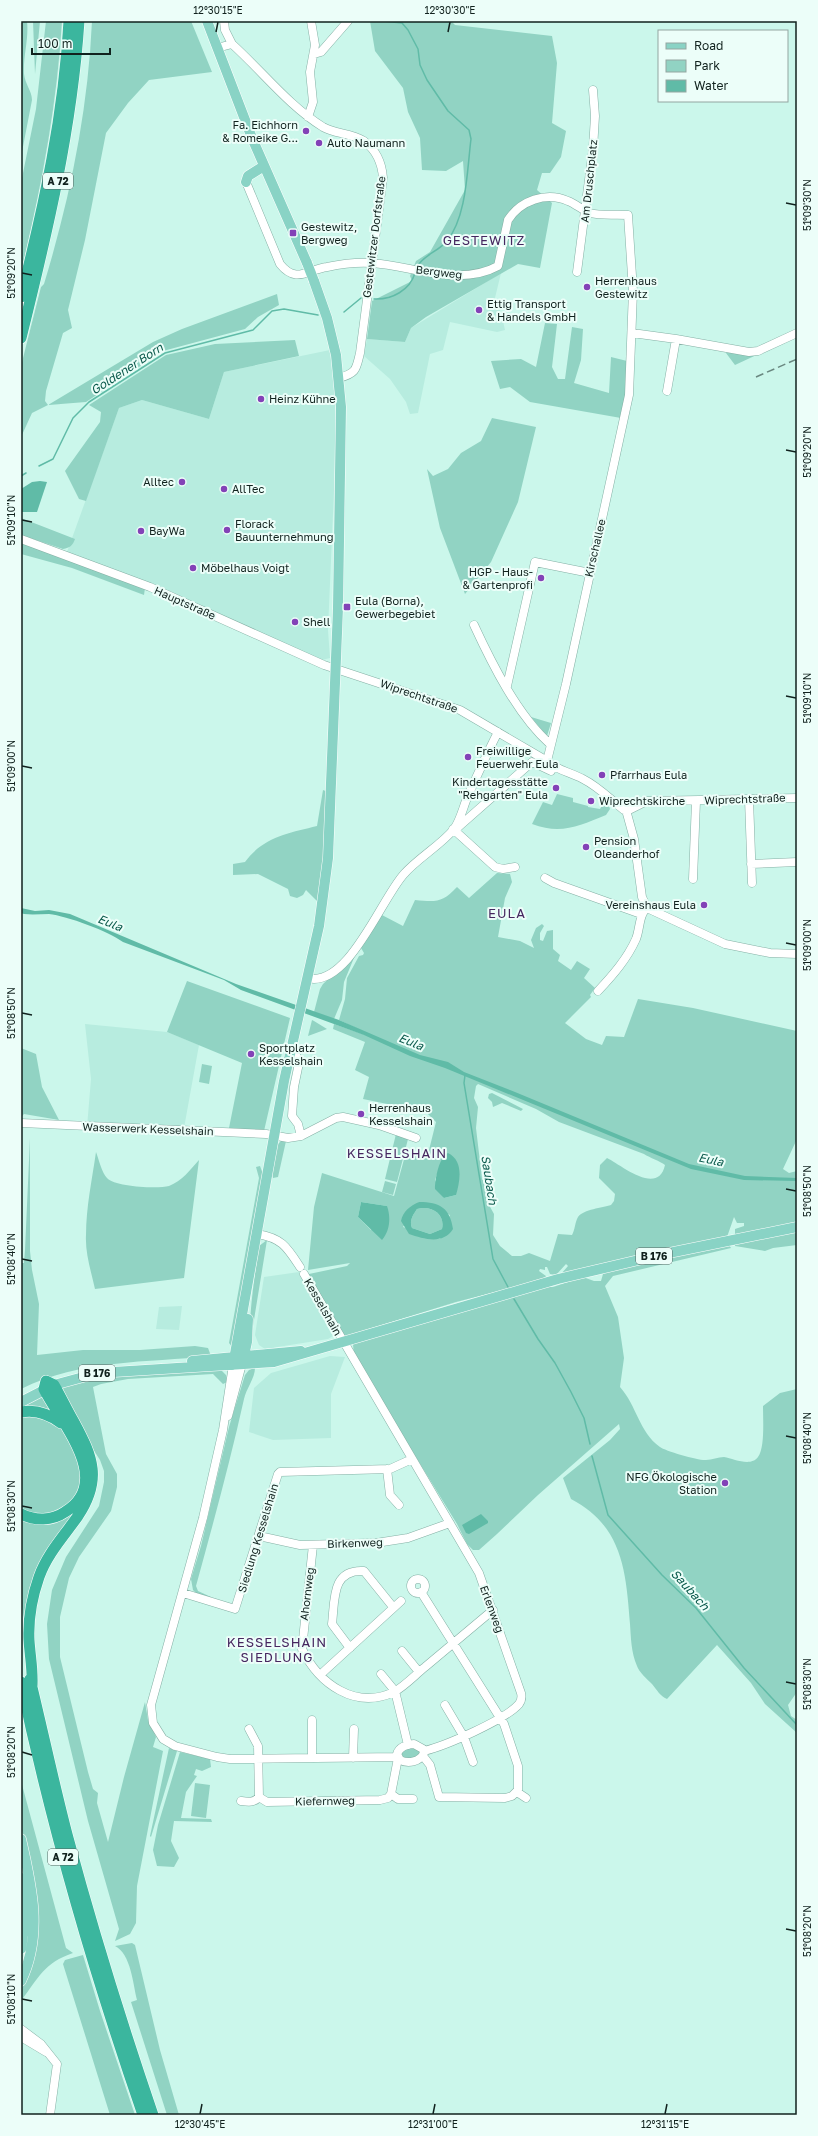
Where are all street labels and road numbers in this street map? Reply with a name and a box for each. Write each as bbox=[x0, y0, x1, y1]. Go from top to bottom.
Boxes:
street label: Am Druschplatz bbox=[578, 138, 599, 223]
road number: A 72 bbox=[43, 173, 73, 189]
street label: Gestewitzer Dorfstraße bbox=[360, 175, 387, 298]
street label: Bergweg bbox=[415, 262, 463, 281]
street label: Kirschallee bbox=[582, 518, 608, 578]
street label: Hauptstraße bbox=[153, 583, 218, 622]
street label: Wiprechtstraße bbox=[379, 676, 460, 715]
street label: Wiprechtstraße bbox=[704, 791, 786, 806]
street label: Wasserwerk Kesselshain bbox=[82, 1120, 214, 1137]
road number: B 176 bbox=[636, 1248, 672, 1264]
street label: Kesselshain bbox=[302, 1276, 345, 1338]
road number: B 176 bbox=[79, 1365, 115, 1381]
street label: Siedlung Kesselshain bbox=[235, 1482, 280, 1594]
street label: Birkenweg bbox=[327, 1535, 383, 1550]
street label: Ahornweg bbox=[297, 1567, 316, 1621]
street label: Erlenweg bbox=[478, 1583, 507, 1634]
street label: Kiefernweg bbox=[295, 1793, 355, 1808]
road number: A 72 bbox=[48, 1849, 78, 1865]

